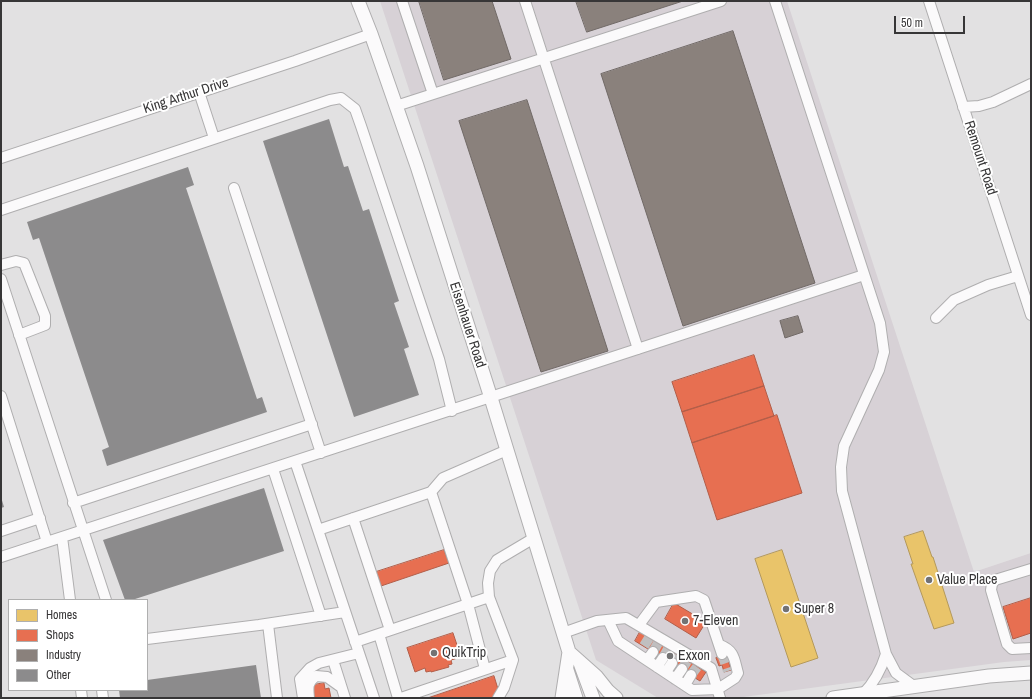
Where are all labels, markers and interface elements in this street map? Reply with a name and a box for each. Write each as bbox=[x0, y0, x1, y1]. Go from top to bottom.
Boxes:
scale bar bbox=[896, 8, 967, 34]
text: 50 m bbox=[901, 15, 923, 31]
street label: King Arthur Drive bbox=[141, 74, 231, 118]
street label: Remount Road bbox=[960, 119, 1000, 197]
street label: Eisenhauer Road bbox=[445, 280, 489, 370]
place label: Value Place bbox=[937, 572, 997, 588]
marker: Value Place bbox=[924, 575, 934, 585]
legend bbox=[8, 599, 148, 691]
place label: Super 8 bbox=[794, 601, 834, 617]
marker: Super 8 bbox=[781, 604, 791, 614]
text: Homes bbox=[46, 607, 77, 623]
place label: 7-Eleven bbox=[693, 613, 738, 629]
marker: 7-Eleven bbox=[680, 616, 690, 626]
text: Shops bbox=[46, 627, 74, 643]
place label: QuikTrip bbox=[442, 645, 486, 661]
text: Industry bbox=[46, 647, 81, 663]
marker: QuikTrip bbox=[429, 648, 439, 658]
place label: Exxon bbox=[678, 648, 710, 664]
marker: Exxon bbox=[665, 651, 675, 661]
text: Other bbox=[46, 667, 71, 683]

